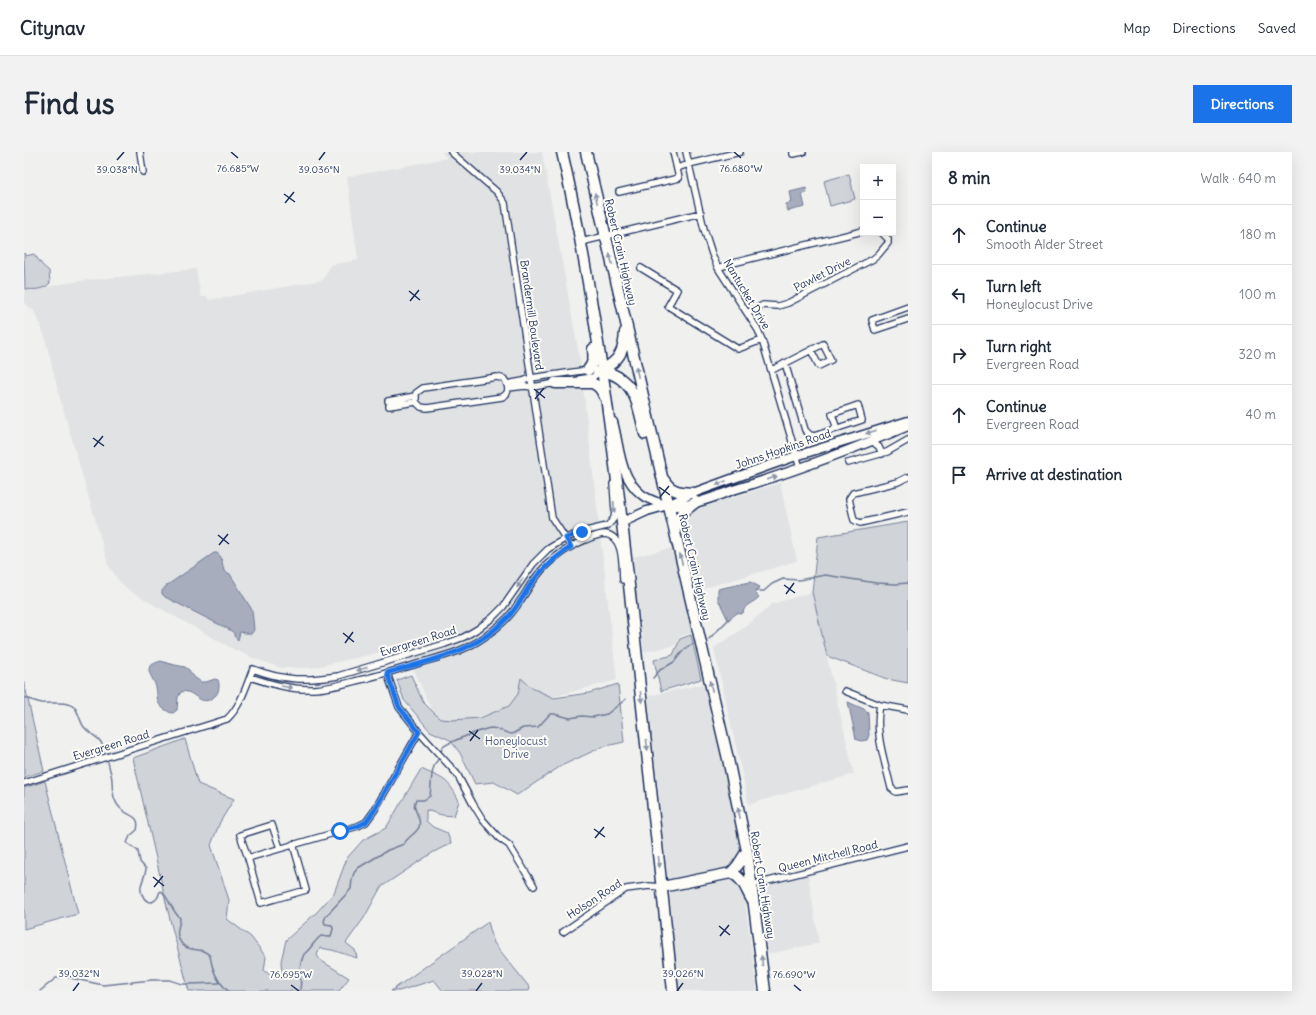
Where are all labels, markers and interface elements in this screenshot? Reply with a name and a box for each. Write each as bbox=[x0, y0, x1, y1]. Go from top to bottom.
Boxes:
text: Citynav bbox=[20, 16, 85, 40]
text: Map bbox=[1123, 19, 1150, 37]
text: Directions bbox=[1172, 19, 1236, 37]
text: Saved bbox=[1258, 19, 1296, 37]
button: Directions bbox=[1193, 85, 1292, 123]
text: Find us bbox=[24, 86, 115, 122]
text: 76.685°W bbox=[217, 162, 259, 175]
text: 76.680°W bbox=[719, 162, 763, 175]
text: 39.038°N bbox=[96, 163, 138, 176]
text: 39.036°N bbox=[298, 163, 340, 176]
text: 39.034°N bbox=[499, 163, 541, 176]
map controls bbox=[860, 164, 896, 236]
button: + bbox=[860, 164, 896, 200]
text: 8 min bbox=[948, 167, 990, 189]
text: Walk · 640 m bbox=[1201, 170, 1276, 187]
one-way arrow bbox=[593, 192, 599, 204]
street label: Robert Crain Highway bbox=[602, 197, 640, 307]
button: − bbox=[860, 200, 896, 236]
text: Continue bbox=[986, 217, 1047, 236]
icon: ahead bbox=[948, 224, 970, 246]
text: 180 m bbox=[1240, 226, 1276, 243]
text: Smooth Alder Street bbox=[986, 236, 1103, 253]
one-way arrow bbox=[607, 253, 613, 265]
street label: Pawlet Drive bbox=[791, 254, 853, 294]
street label: Nantucket Drive bbox=[721, 256, 774, 332]
street label: Brandermill Boulevard bbox=[517, 259, 547, 372]
text: Turn left bbox=[986, 277, 1041, 296]
icon: left bbox=[948, 284, 970, 306]
text: 100 m bbox=[1239, 286, 1276, 303]
text: Honeylocust Drive bbox=[986, 296, 1093, 313]
text: Turn right bbox=[986, 337, 1051, 356]
icon: right bbox=[948, 344, 970, 366]
text: 320 m bbox=[1238, 346, 1276, 363]
text: Evergreen Road bbox=[986, 356, 1079, 373]
one-way arrow bbox=[634, 366, 640, 379]
text: Continue bbox=[986, 397, 1047, 416]
icon: ahead bbox=[948, 404, 970, 426]
text: 40 m bbox=[1245, 406, 1276, 423]
text: Evergreen Road bbox=[986, 416, 1079, 433]
street label: Johns Hopkins Road bbox=[733, 426, 833, 472]
one-way arrow bbox=[864, 429, 876, 435]
icon: arrive bbox=[948, 464, 970, 486]
text: Arrive at destination bbox=[986, 465, 1122, 484]
one-way arrow bbox=[766, 474, 778, 480]
one-way arrow bbox=[715, 480, 727, 486]
one-way arrow bbox=[611, 501, 618, 513]
street label: Robert Crain Highway bbox=[676, 512, 714, 622]
route end bbox=[573, 523, 591, 541]
one-way arrow bbox=[678, 553, 684, 565]
one-way arrow bbox=[516, 577, 523, 589]
street label: Evergreen Road bbox=[378, 623, 458, 659]
one-way arrow bbox=[355, 666, 367, 672]
one-way arrow bbox=[708, 680, 714, 692]
one-way arrow bbox=[281, 685, 293, 691]
one-way arrow bbox=[638, 691, 645, 703]
street label: Evergreen Road bbox=[71, 727, 151, 763]
park label: Honeylocust Drive bbox=[485, 734, 547, 761]
one-way arrow bbox=[643, 739, 650, 751]
one-way arrow bbox=[736, 807, 742, 819]
route start bbox=[331, 822, 349, 840]
street label: Robert Crain Highway bbox=[748, 830, 778, 940]
street label: Queen Mitchell Road bbox=[777, 837, 880, 875]
one-way arrow bbox=[656, 856, 662, 868]
street label: Holson Road bbox=[564, 876, 624, 922]
one-way arrow bbox=[759, 955, 765, 967]
text: 39.032°N bbox=[58, 967, 100, 980]
text: 39.028°N bbox=[461, 967, 503, 980]
text: 39.026°N bbox=[662, 967, 704, 980]
text: 76.695°W bbox=[270, 968, 312, 981]
text: 76.690°W bbox=[772, 968, 816, 981]

